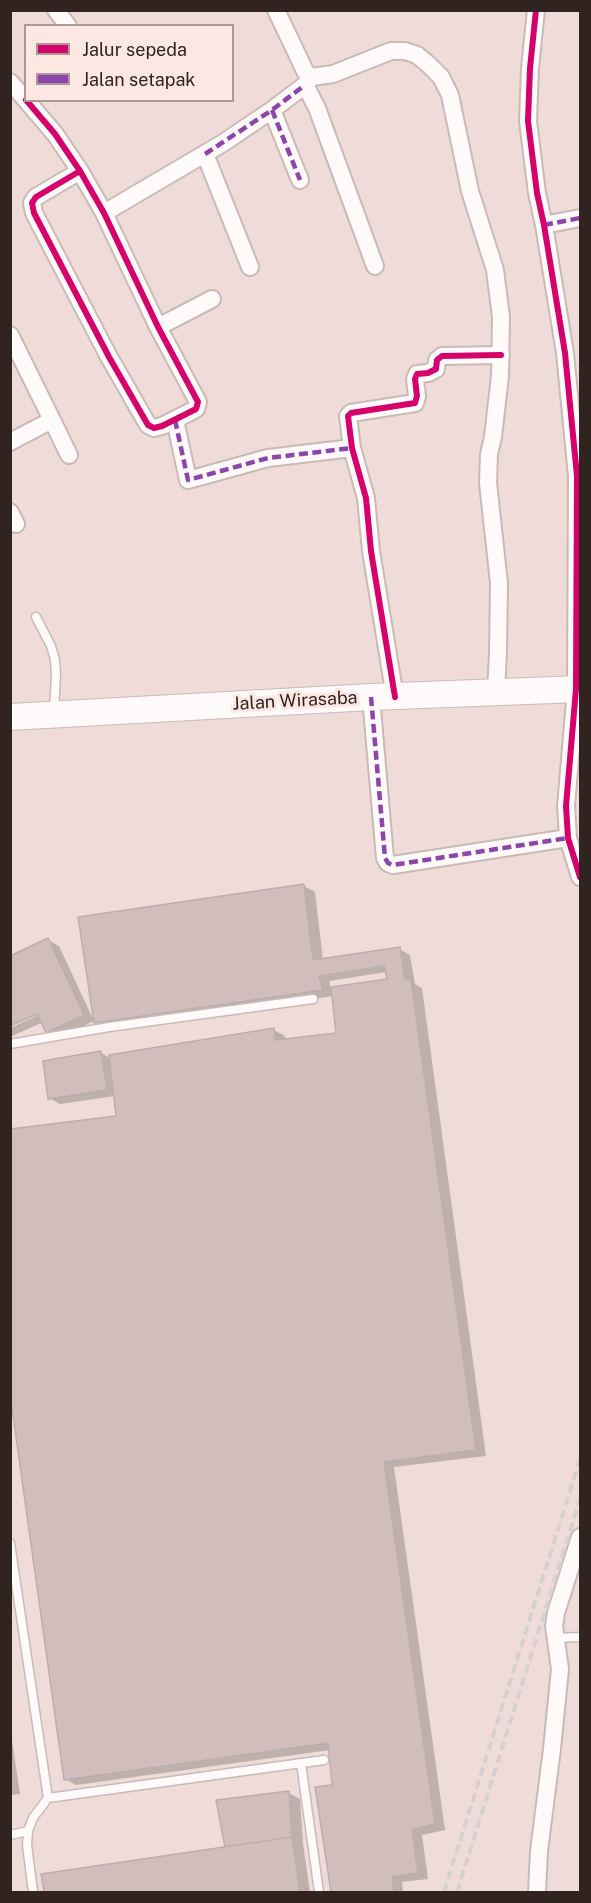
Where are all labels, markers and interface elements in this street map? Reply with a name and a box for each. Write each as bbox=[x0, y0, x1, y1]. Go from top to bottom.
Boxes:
legend bbox=[24, 24, 234, 102]
text: Jalur sepeda bbox=[82, 39, 187, 60]
text: Jalan setapak bbox=[82, 69, 195, 90]
street label: Jalan Wirasaba bbox=[232, 687, 358, 715]

